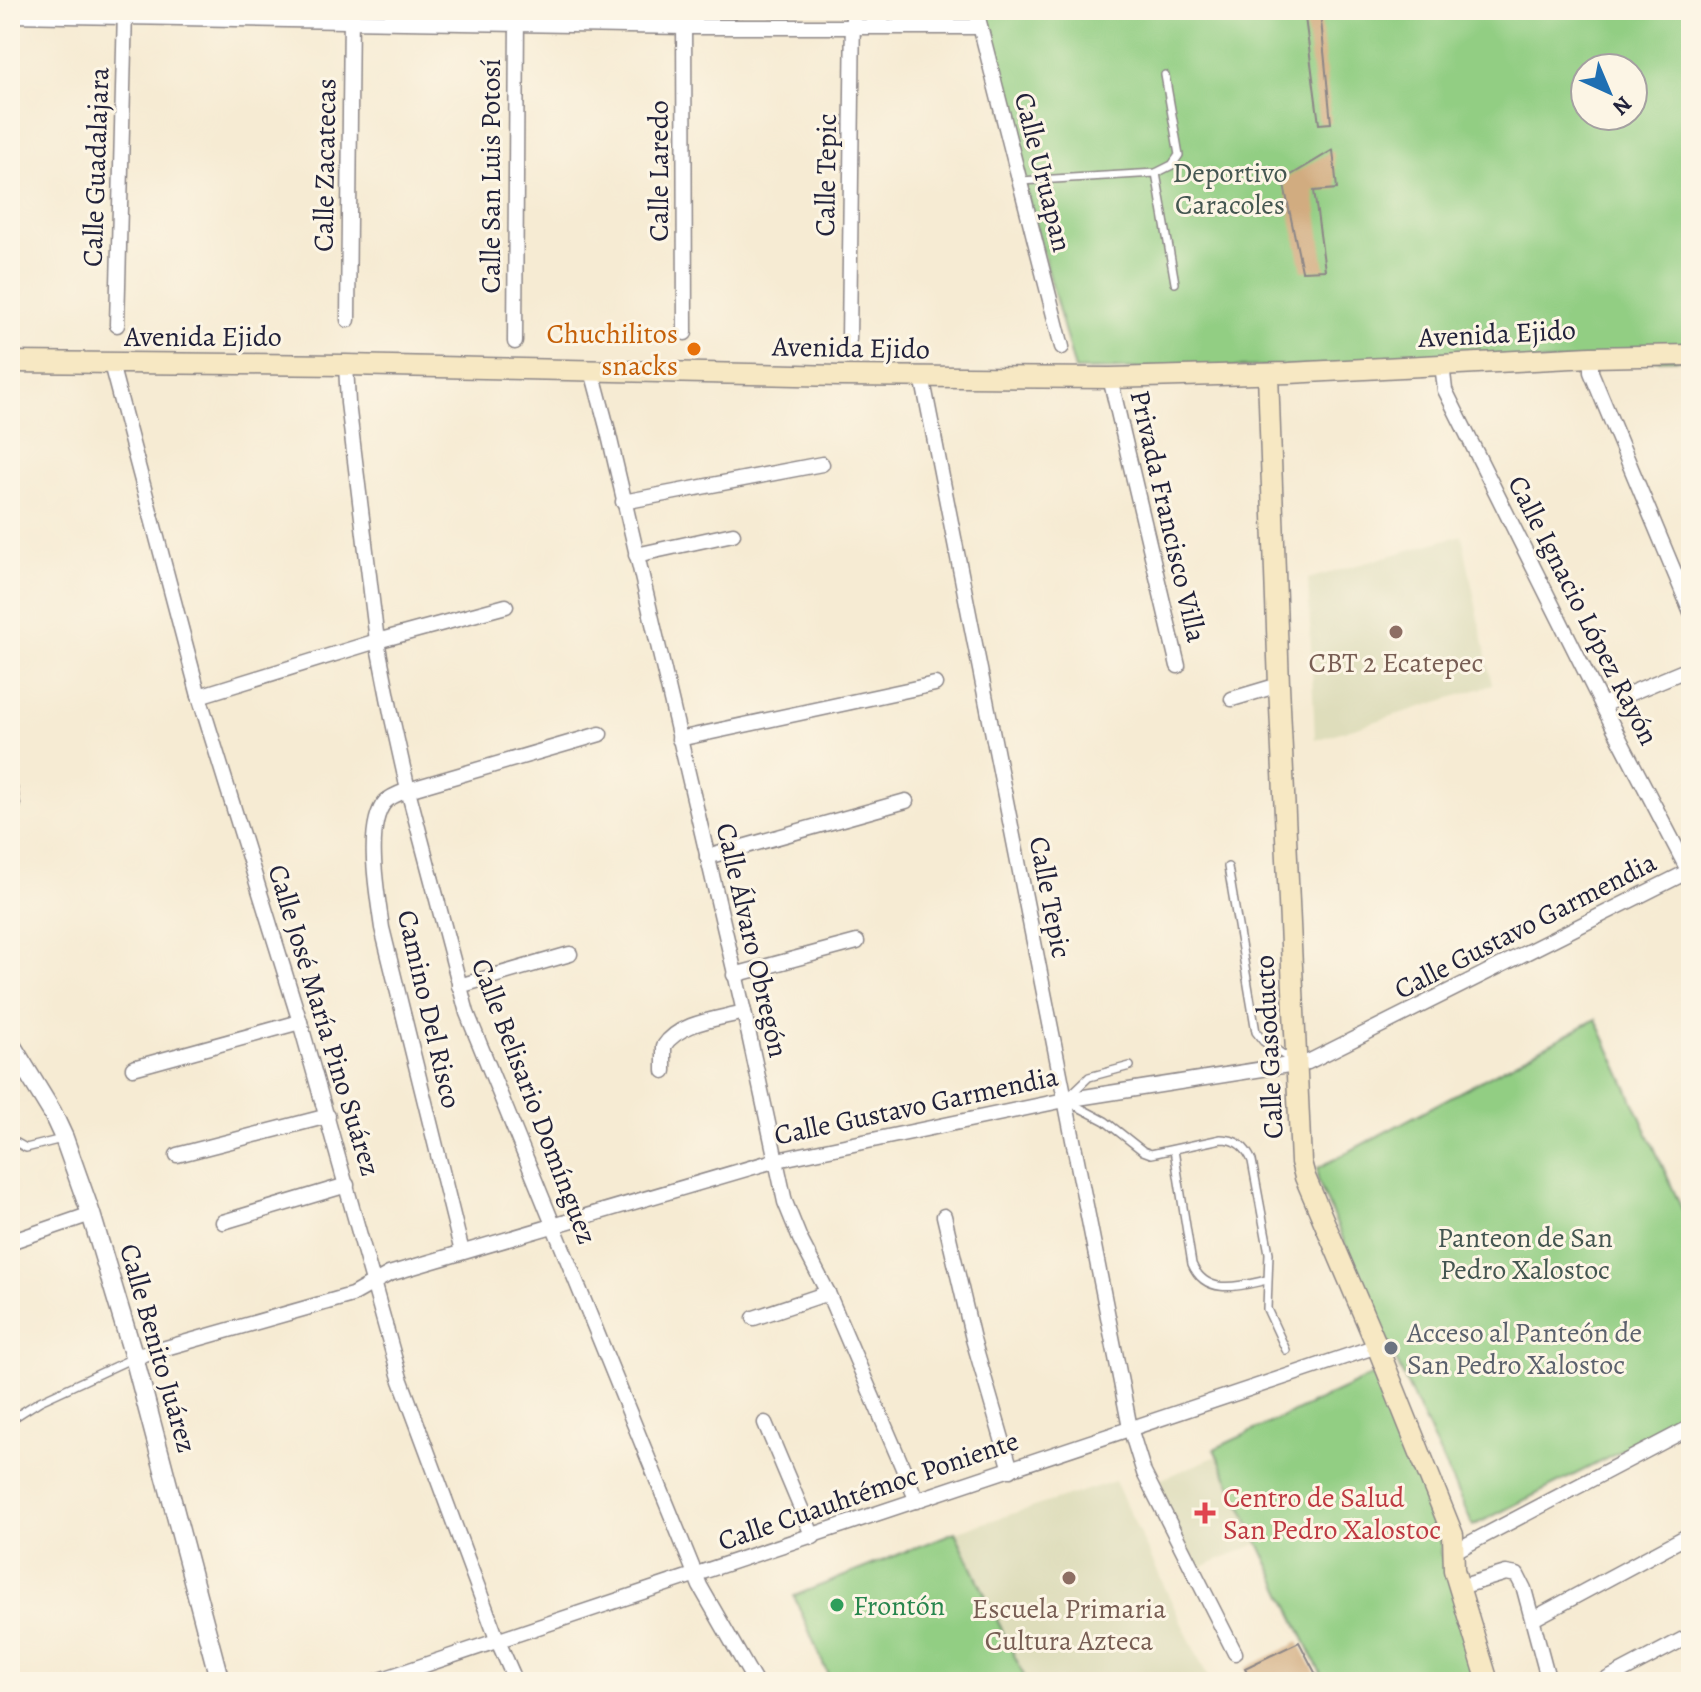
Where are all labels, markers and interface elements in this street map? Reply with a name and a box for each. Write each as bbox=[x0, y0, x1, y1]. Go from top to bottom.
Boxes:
north arrow bbox=[1569, 52, 1649, 132]
street label: Calle San Luis Potosí bbox=[472, 58, 510, 294]
street label: Calle Guadalajara bbox=[74, 66, 118, 268]
street label: Calle Zacatecas bbox=[304, 78, 346, 252]
street label: Calle Uruapan bbox=[1005, 89, 1081, 256]
text: N bbox=[1606, 89, 1638, 122]
street label: Calle Laredo bbox=[640, 100, 678, 242]
street label: Calle Tepic bbox=[806, 113, 846, 237]
park label: Deportivo Caracoles bbox=[1173, 154, 1287, 224]
street label: Avenida Ejido bbox=[1416, 311, 1577, 357]
place label: Chuchilitos snacks bbox=[546, 315, 678, 385]
street label: Avenida Ejido bbox=[123, 318, 282, 356]
street label: Avenida Ejido bbox=[771, 328, 930, 368]
marker: Chuchilitos snacks bbox=[685, 340, 703, 358]
street label: Privada Francisco Villa bbox=[1121, 386, 1216, 646]
street label: Calle Ignacio López Rayón bbox=[1499, 469, 1668, 752]
marker: CBT 2 Ecatepec bbox=[1387, 623, 1405, 641]
place label: CBT 2 Ecatepec bbox=[1309, 644, 1483, 682]
street label: Calle Álvaro Obregón bbox=[707, 819, 797, 1061]
street label: Calle Tepic bbox=[1020, 833, 1080, 961]
street label: Calle Gustavo Garmendia bbox=[1388, 843, 1663, 1009]
street label: Calle José María Pino Suárez bbox=[258, 860, 390, 1181]
street label: Camino Del Risco bbox=[388, 906, 470, 1112]
street label: Calle Belisario Domínguez bbox=[462, 953, 606, 1250]
street label: Calle Gasoducto bbox=[1245, 954, 1293, 1140]
street label: Calle Gustavo Garmendia bbox=[771, 1057, 1062, 1155]
park label: Panteon de San Pedro Xalostoc bbox=[1437, 1219, 1613, 1289]
street label: Calle Benito Juárez bbox=[110, 1239, 206, 1457]
place label: Acceso al Panteón de San Pedro Xalostoc bbox=[1406, 1314, 1642, 1384]
marker: Acceso al Panteón de San Pedro Xalostoc bbox=[1382, 1339, 1400, 1357]
street label: Calle Cuauhtémoc Poniente bbox=[713, 1422, 1024, 1560]
place label: Centro de Salud San Pedro Xalostoc bbox=[1223, 1479, 1441, 1549]
marker: Centro de Salud San Pedro Xalostoc bbox=[1194, 1502, 1216, 1524]
marker: Escuela Primaria Cultura Azteca bbox=[1060, 1569, 1078, 1587]
place label: Frontón bbox=[853, 1587, 945, 1625]
place label: Escuela Primaria Cultura Azteca bbox=[972, 1590, 1166, 1660]
marker: Frontón bbox=[828, 1596, 846, 1614]

